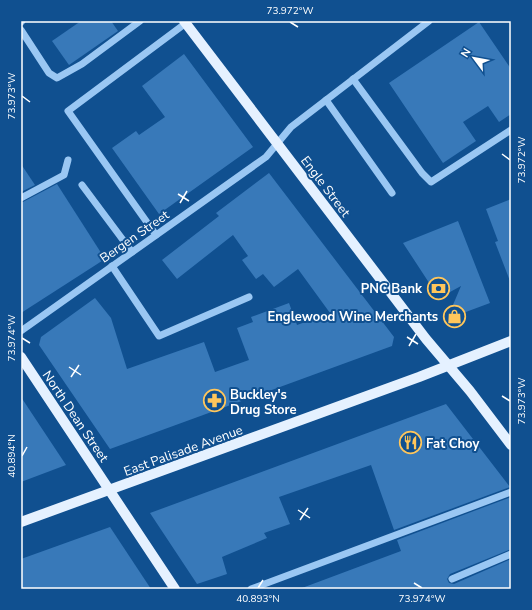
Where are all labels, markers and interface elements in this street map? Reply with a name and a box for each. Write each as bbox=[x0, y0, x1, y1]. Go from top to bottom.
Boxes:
text: 73.972°W bbox=[266, 4, 314, 18]
north arrow bbox=[454, 38, 494, 78]
text: N bbox=[457, 45, 474, 60]
text: 73.973°W bbox=[5, 72, 19, 120]
text: 73.972°W bbox=[515, 136, 529, 184]
street label: Engle Street bbox=[296, 152, 354, 221]
street label: Bergen Street bbox=[96, 206, 173, 267]
bank icon: PNC Bank bbox=[425, 275, 451, 301]
place label: PNC Bank bbox=[361, 280, 423, 298]
shop icon: Englewood Wine Merchants bbox=[441, 303, 467, 329]
place label: Englewood Wine Merchants bbox=[267, 308, 438, 326]
text: 73.974°W bbox=[5, 314, 19, 362]
street label: North Dean Street bbox=[38, 367, 113, 466]
text: 73.973°W bbox=[515, 377, 529, 425]
place label: Buckley's Drug Store bbox=[230, 386, 296, 419]
pharmacy icon: Buckley's Drug Store bbox=[201, 388, 227, 414]
street label: East Palisade Avenue bbox=[121, 421, 245, 481]
restaurant icon: Fat Choy bbox=[397, 430, 423, 456]
text: 40.894°N bbox=[5, 434, 19, 478]
place label: Fat Choy bbox=[426, 435, 479, 453]
text: 40.893°N bbox=[236, 592, 280, 606]
text: 73.974°W bbox=[398, 592, 446, 606]

